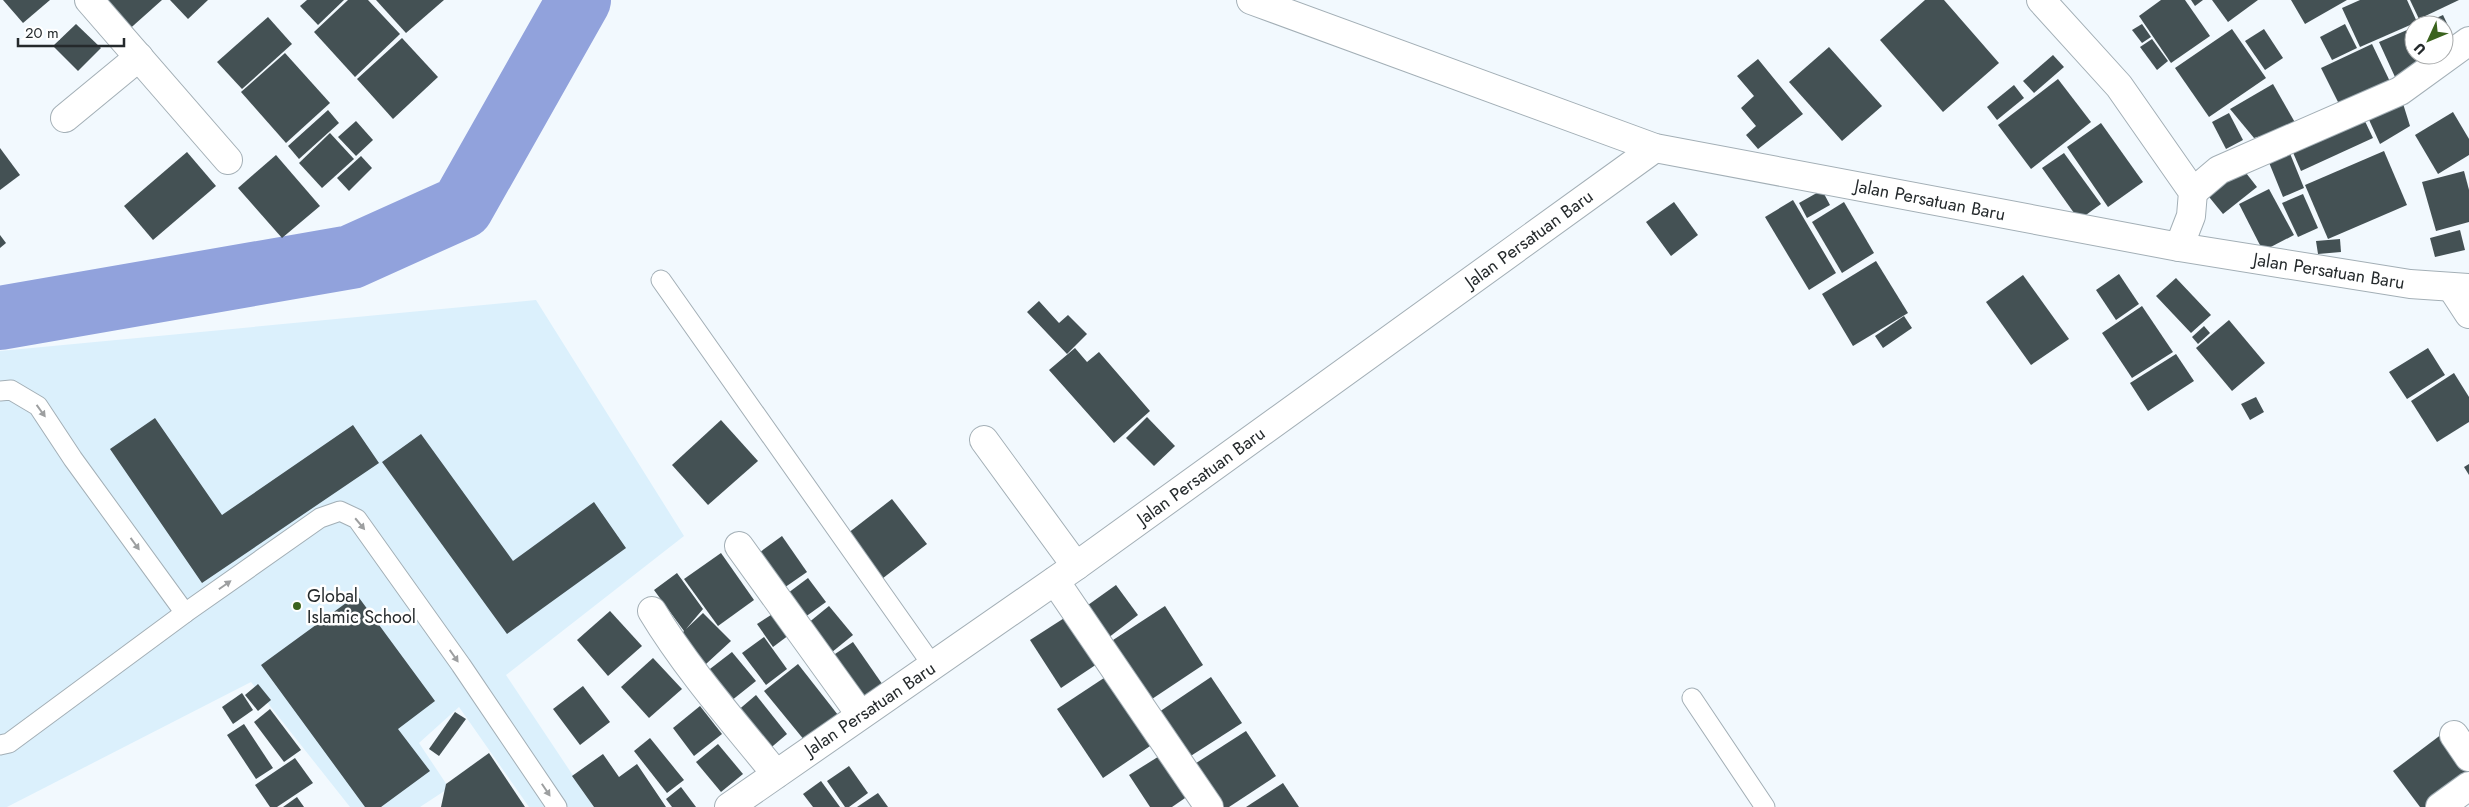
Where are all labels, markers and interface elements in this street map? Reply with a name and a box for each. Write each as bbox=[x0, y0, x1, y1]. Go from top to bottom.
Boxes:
scale bar bbox=[18, 15, 124, 47]
north arrow bbox=[2404, 15, 2454, 65]
text: 20 m bbox=[25, 22, 59, 44]
text: U bbox=[2409, 39, 2430, 60]
street label: Jalan Persatuan Baru bbox=[1851, 172, 2008, 227]
street label: Jalan Persatuan Baru bbox=[1458, 184, 1598, 296]
street label: Jalan Persatuan Baru bbox=[2249, 246, 2407, 296]
one-way arrow bbox=[36, 405, 46, 418]
street label: Jalan Persatuan Baru bbox=[1130, 421, 1270, 533]
one-way arrow bbox=[354, 517, 365, 530]
one-way arrow bbox=[130, 537, 140, 551]
one-way arrow bbox=[218, 580, 232, 590]
place label: Global Islamic School bbox=[307, 583, 416, 630]
marker: Global Islamic School bbox=[291, 600, 303, 612]
one-way arrow bbox=[449, 649, 459, 663]
street label: Jalan Persatuan Baru bbox=[798, 655, 941, 764]
one-way arrow bbox=[541, 784, 551, 797]

